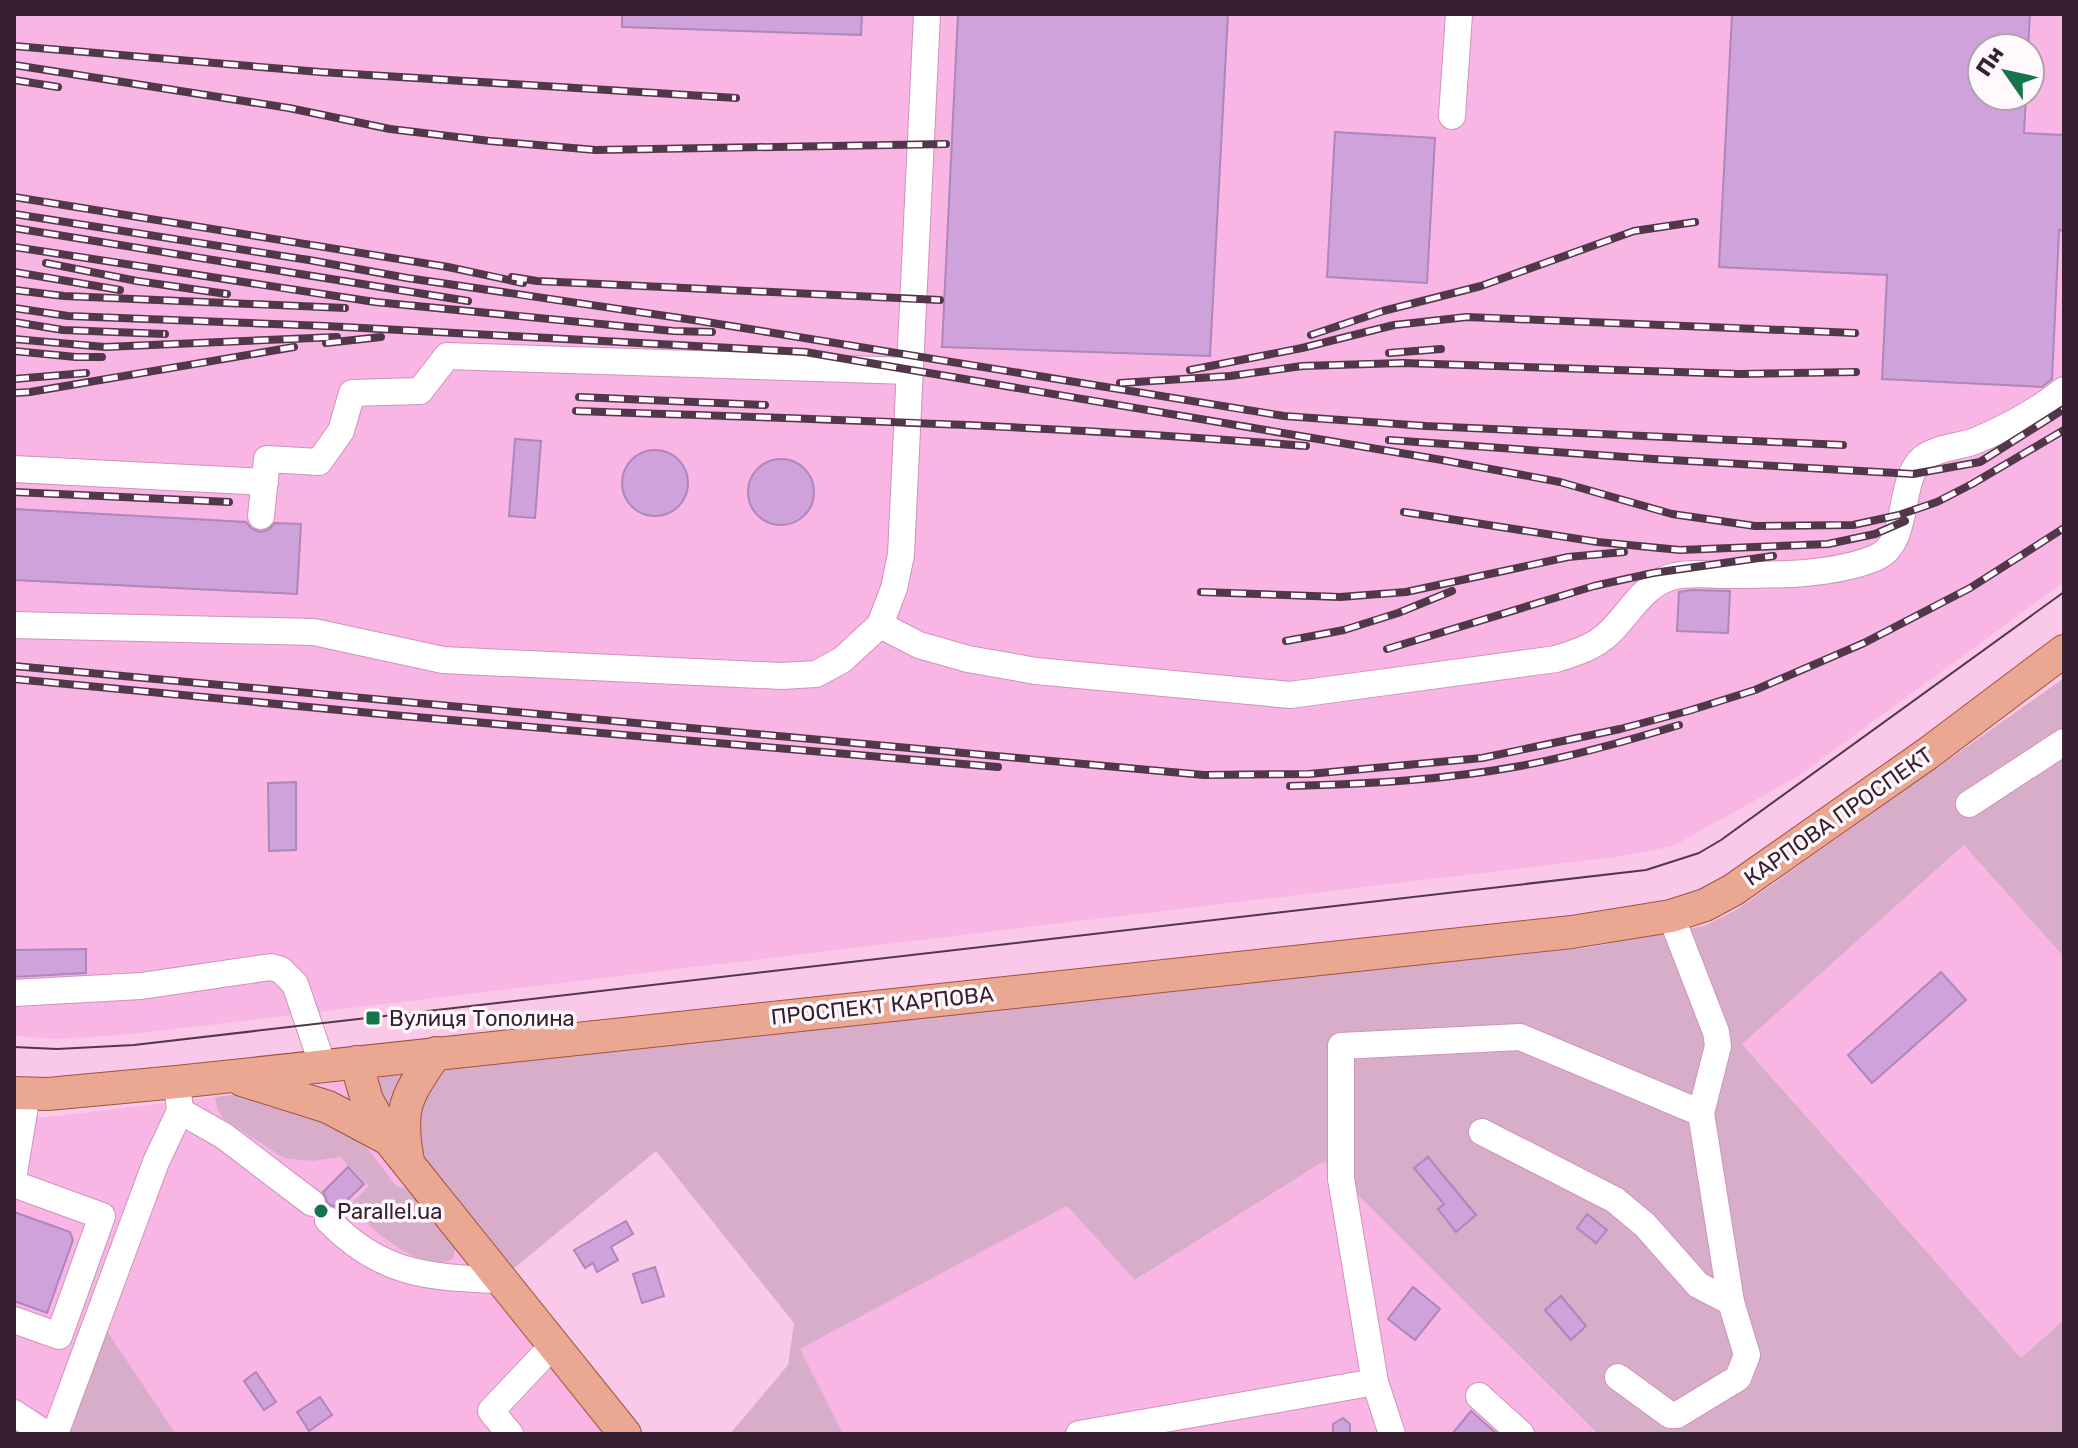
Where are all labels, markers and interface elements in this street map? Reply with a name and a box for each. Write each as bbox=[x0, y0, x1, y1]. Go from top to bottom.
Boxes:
north arrow bbox=[1966, 32, 2046, 112]
text: Пн bbox=[1970, 41, 2010, 81]
street label: КАРПОВА ПРОСПЕКТ bbox=[1739, 741, 1938, 892]
street label: ПРОСПЕКТ КАРПОВА bbox=[769, 980, 995, 1031]
place label: Вулиця Тополина bbox=[389, 1005, 575, 1032]
marker: Вулиця Тополина bbox=[364, 1009, 382, 1027]
place label: Parallel.ua bbox=[337, 1198, 442, 1225]
marker: Parallel.ua bbox=[312, 1202, 330, 1220]

